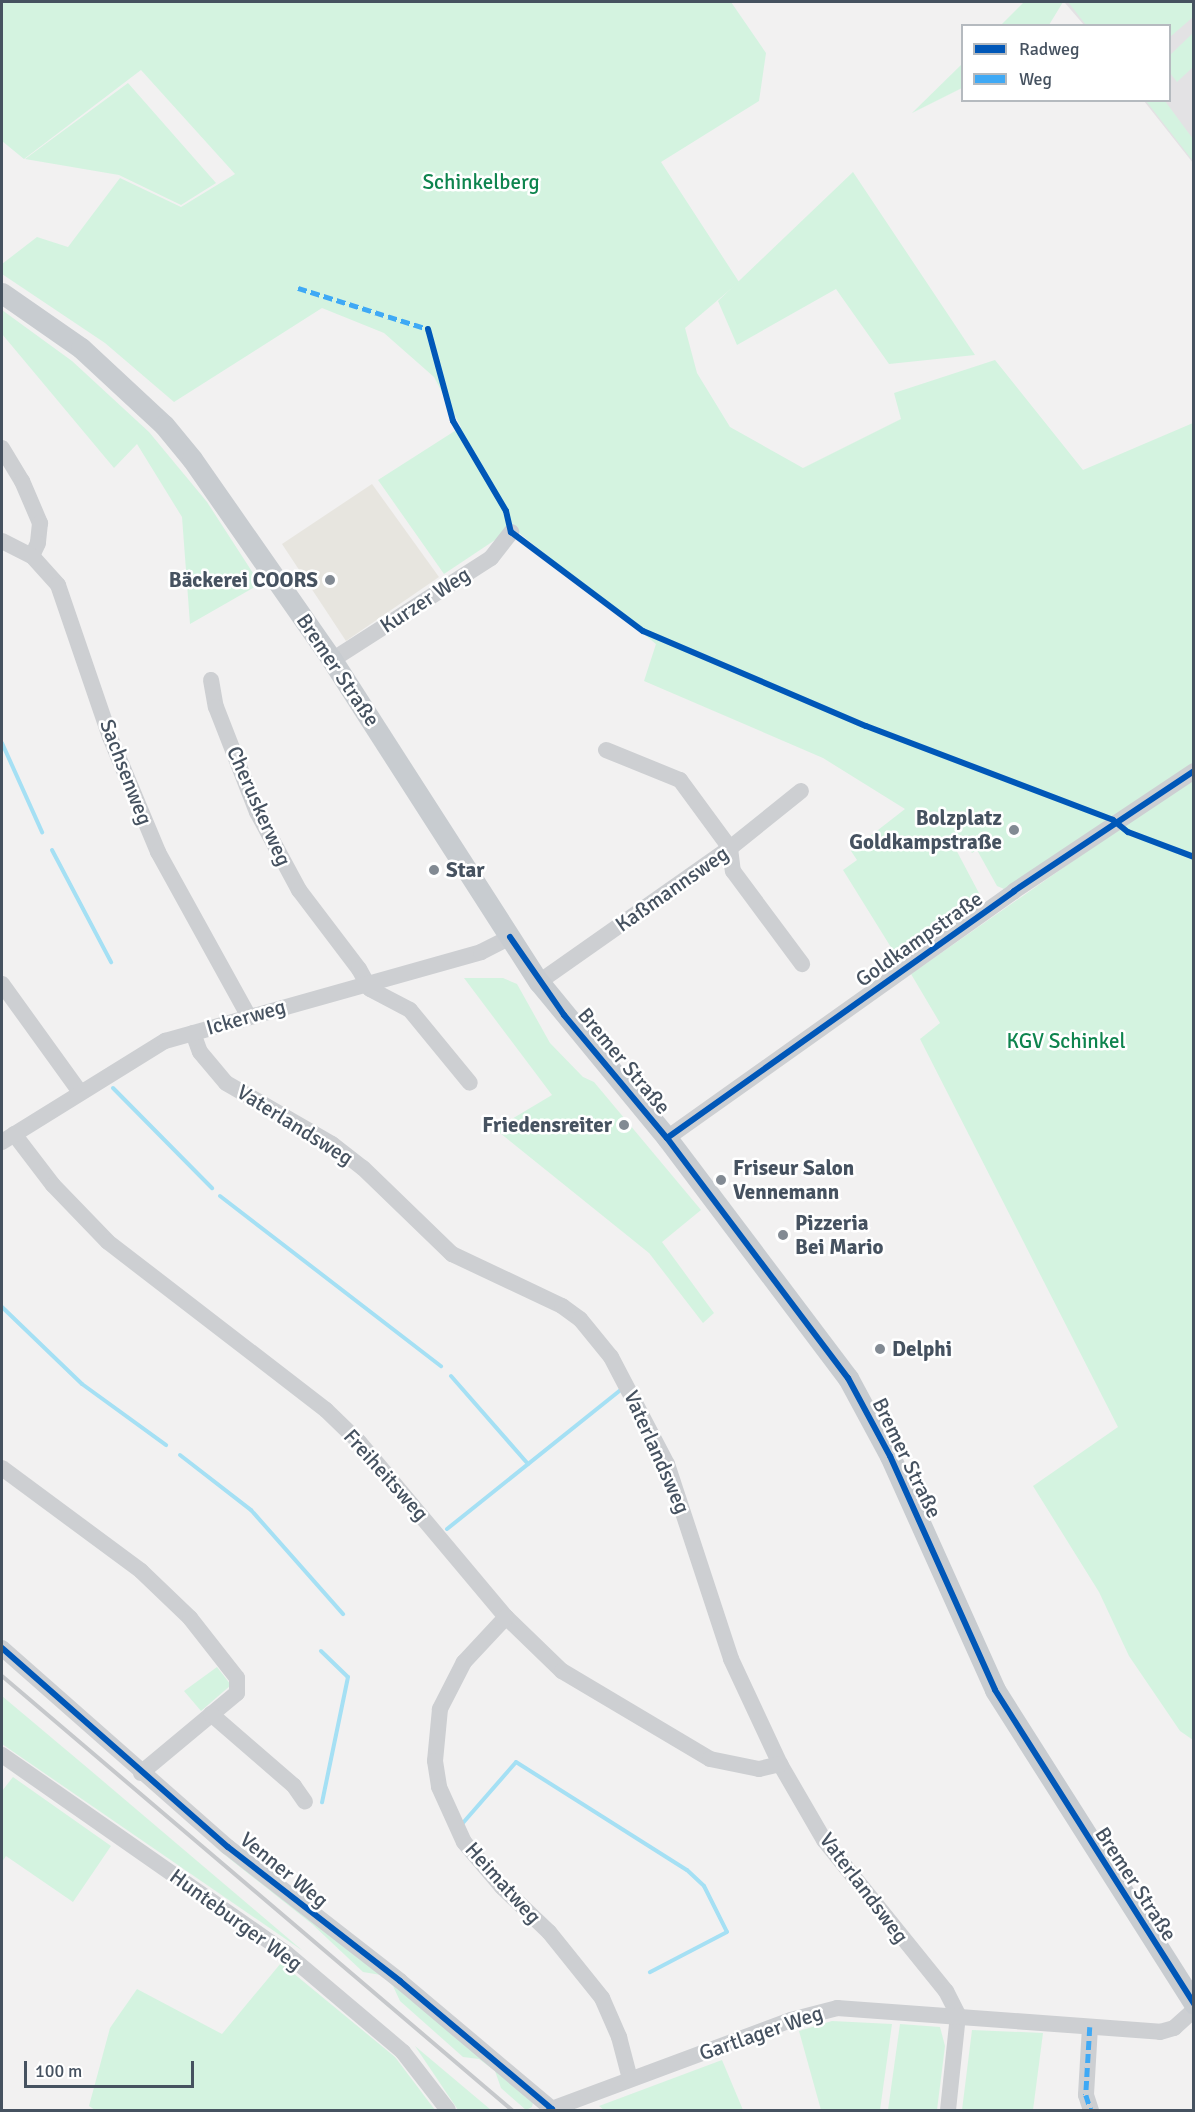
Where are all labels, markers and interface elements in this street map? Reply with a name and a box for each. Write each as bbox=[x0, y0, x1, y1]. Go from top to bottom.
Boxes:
legend bbox=[961, 24, 1171, 102]
text: Radweg bbox=[1019, 38, 1080, 60]
text: Weg bbox=[1019, 68, 1052, 90]
park label: Schinkelberg bbox=[422, 169, 540, 195]
street label: Kurzer Weg bbox=[375, 562, 475, 638]
place label: Bäckerei COORS bbox=[169, 567, 318, 593]
marker: Bäckerei COORS bbox=[323, 573, 337, 587]
street label: Bremer Straße bbox=[291, 609, 385, 731]
street label: Sachsenweg bbox=[94, 716, 158, 828]
street label: Cheruskerweg bbox=[221, 742, 297, 870]
place label: Bolzplatz Goldkampstraße bbox=[849, 805, 1002, 855]
marker: Bolzplatz Goldkampstraße bbox=[1007, 823, 1021, 837]
street label: Kaßmannsweg bbox=[611, 841, 733, 937]
place label: Star bbox=[446, 857, 485, 883]
marker: Star bbox=[427, 863, 441, 877]
street label: Goldkampstraße bbox=[851, 886, 987, 992]
street label: Ickerweg bbox=[203, 994, 289, 1040]
street label: Bremer Straße bbox=[572, 1003, 676, 1119]
park label: KGV Schinkel bbox=[1006, 1028, 1126, 1054]
street label: Vaterlandsweg bbox=[232, 1079, 358, 1171]
place label: Friedensreiter bbox=[482, 1112, 612, 1138]
marker: Friedensreiter bbox=[617, 1118, 631, 1132]
place label: Friseur Salon Vennemann bbox=[733, 1155, 854, 1205]
marker: Friseur Salon Vennemann bbox=[714, 1173, 728, 1187]
place label: Pizzeria Bei Mario bbox=[795, 1210, 883, 1260]
marker: Pizzeria Bei Mario bbox=[776, 1228, 790, 1242]
place label: Delphi bbox=[892, 1336, 952, 1362]
marker: Delphi bbox=[873, 1342, 887, 1356]
street label: Vaterlandsweg bbox=[619, 1387, 695, 1517]
street label: Bremer Straße bbox=[867, 1394, 947, 1522]
street label: Freiheitsweg bbox=[338, 1424, 434, 1526]
street label: Bremer Straße bbox=[1090, 1822, 1182, 1946]
street label: Venner Weg bbox=[235, 1827, 333, 1913]
street label: Vaterlandsweg bbox=[814, 1828, 914, 1948]
street label: Heimatweg bbox=[460, 1837, 546, 1929]
street label: Hunteburger Weg bbox=[165, 1864, 307, 1976]
street label: Gartlager Weg bbox=[696, 2000, 826, 2066]
scale bar bbox=[27, 2049, 196, 2087]
text: 100 m bbox=[35, 2060, 82, 2082]

